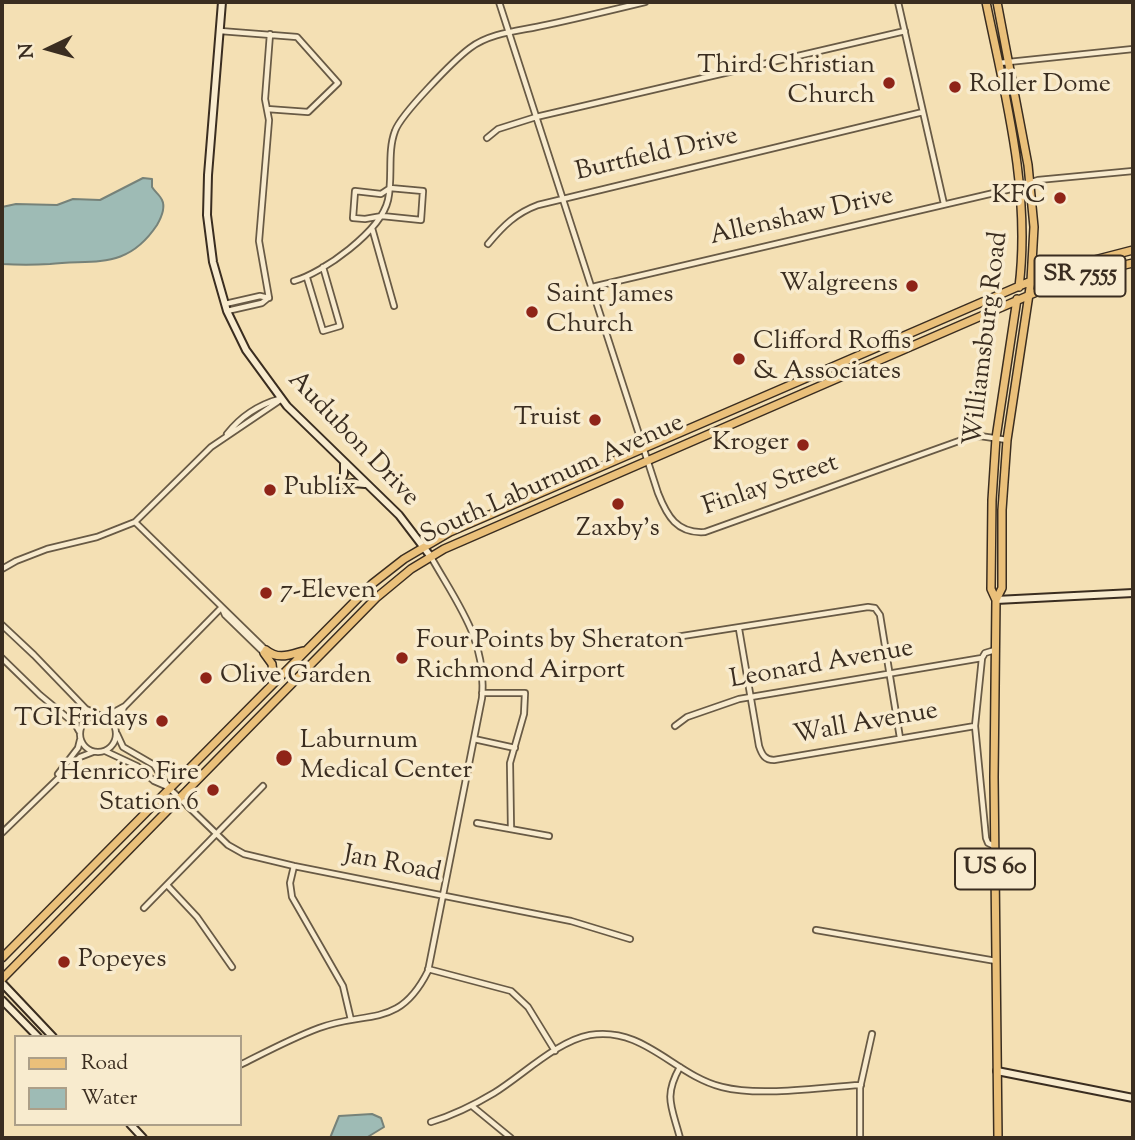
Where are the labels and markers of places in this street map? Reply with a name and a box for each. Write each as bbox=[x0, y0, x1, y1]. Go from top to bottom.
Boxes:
place label: Third Christian Church bbox=[697, 52, 875, 114]
place label: Roller Dome bbox=[969, 71, 1111, 103]
marker: Third Christian Church bbox=[881, 75, 897, 91]
marker: Roller Dome bbox=[947, 79, 963, 95]
place label: KFC bbox=[992, 182, 1046, 214]
marker: KFC bbox=[1052, 190, 1068, 206]
place label: Walgreens bbox=[779, 270, 898, 302]
marker: Walgreens bbox=[904, 278, 920, 294]
place label: Saint James Church bbox=[546, 281, 674, 342]
marker: Saint James Church bbox=[524, 304, 540, 320]
place label: Clifford Roffis & Associates bbox=[753, 328, 911, 390]
marker: Clifford Roffis & Associates bbox=[731, 351, 747, 367]
place label: Truist bbox=[514, 404, 581, 436]
marker: Truist bbox=[587, 412, 603, 428]
place label: Kroger bbox=[712, 429, 789, 461]
marker: Kroger bbox=[795, 437, 811, 453]
place label: Publix bbox=[284, 474, 356, 506]
marker: Publix bbox=[262, 482, 278, 498]
marker: Zaxby's bbox=[610, 496, 626, 512]
place label: Zaxby's bbox=[576, 515, 660, 547]
place label: 7-Eleven bbox=[280, 577, 376, 609]
marker: 7-Eleven bbox=[258, 585, 274, 601]
place label: Four Points by Sheraton Richmond Airport bbox=[416, 627, 684, 688]
marker: Four Points by Sheraton Richmond Airport bbox=[394, 650, 410, 666]
place label: Olive Garden bbox=[220, 662, 372, 694]
marker: Olive Garden bbox=[198, 670, 214, 686]
place label: TGI Fridays bbox=[14, 705, 148, 737]
marker: TGI Fridays bbox=[154, 713, 170, 729]
place label: Laburnum Medical Center bbox=[300, 727, 472, 788]
marker: Laburnum Medical Center bbox=[274, 748, 294, 768]
place label: Henrico Fire Station 6 bbox=[60, 759, 199, 820]
marker: Henrico Fire Station 6 bbox=[205, 782, 221, 798]
place label: Popeyes bbox=[78, 946, 166, 978]
marker: Popeyes bbox=[56, 954, 72, 970]

